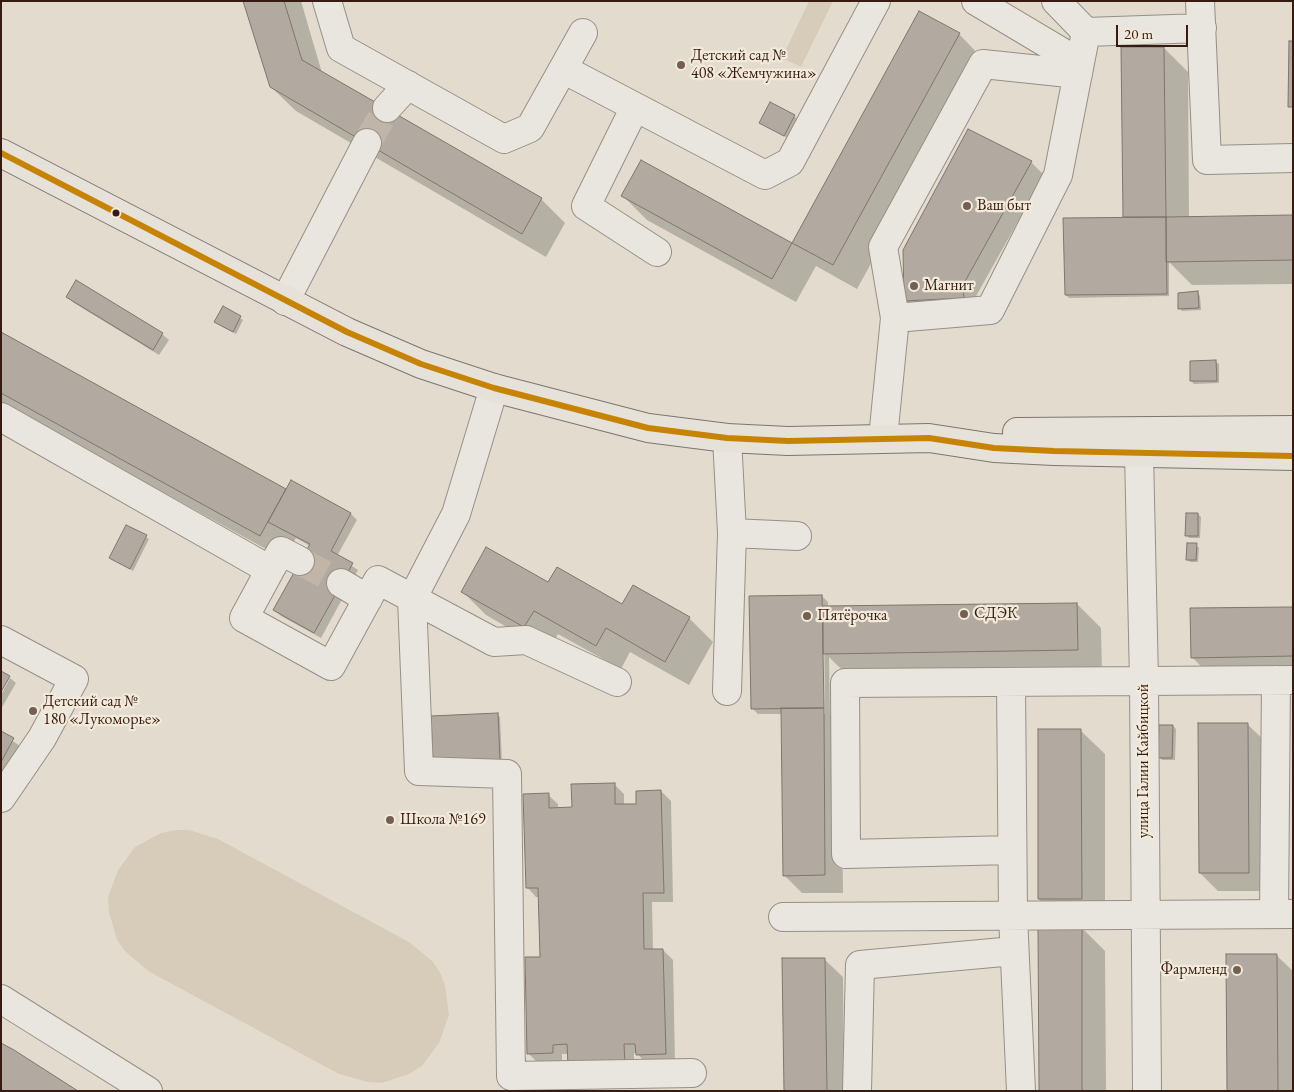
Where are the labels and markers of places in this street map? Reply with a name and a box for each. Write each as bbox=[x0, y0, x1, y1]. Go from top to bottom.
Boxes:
place label: Детский сад № 408 «Жемчужина» bbox=[691, 46, 816, 84]
marker: Детский сад № 408 «Жемчужина» bbox=[675, 59, 687, 71]
place label: Ваш быт bbox=[977, 196, 1031, 216]
marker: Ваш быт bbox=[961, 200, 973, 212]
unlabelled marker bbox=[111, 208, 121, 218]
place label: Магнит bbox=[924, 276, 973, 296]
marker: Магнит bbox=[908, 280, 920, 292]
place label: СДЭК bbox=[974, 604, 1018, 624]
place label: Пятёрочка bbox=[817, 606, 887, 626]
marker: СДЭК bbox=[958, 608, 970, 620]
marker: Пятёрочка bbox=[801, 610, 813, 622]
place label: Детский сад № 180 «Лукоморье» bbox=[43, 692, 161, 730]
marker: Детский сад № 180 «Лукоморье» bbox=[27, 705, 39, 717]
place label: Школа №169 bbox=[400, 810, 486, 830]
marker: Школа №169 bbox=[384, 814, 396, 826]
place label: Фармленд bbox=[1161, 960, 1227, 980]
marker: Фармленд bbox=[1231, 964, 1243, 976]

